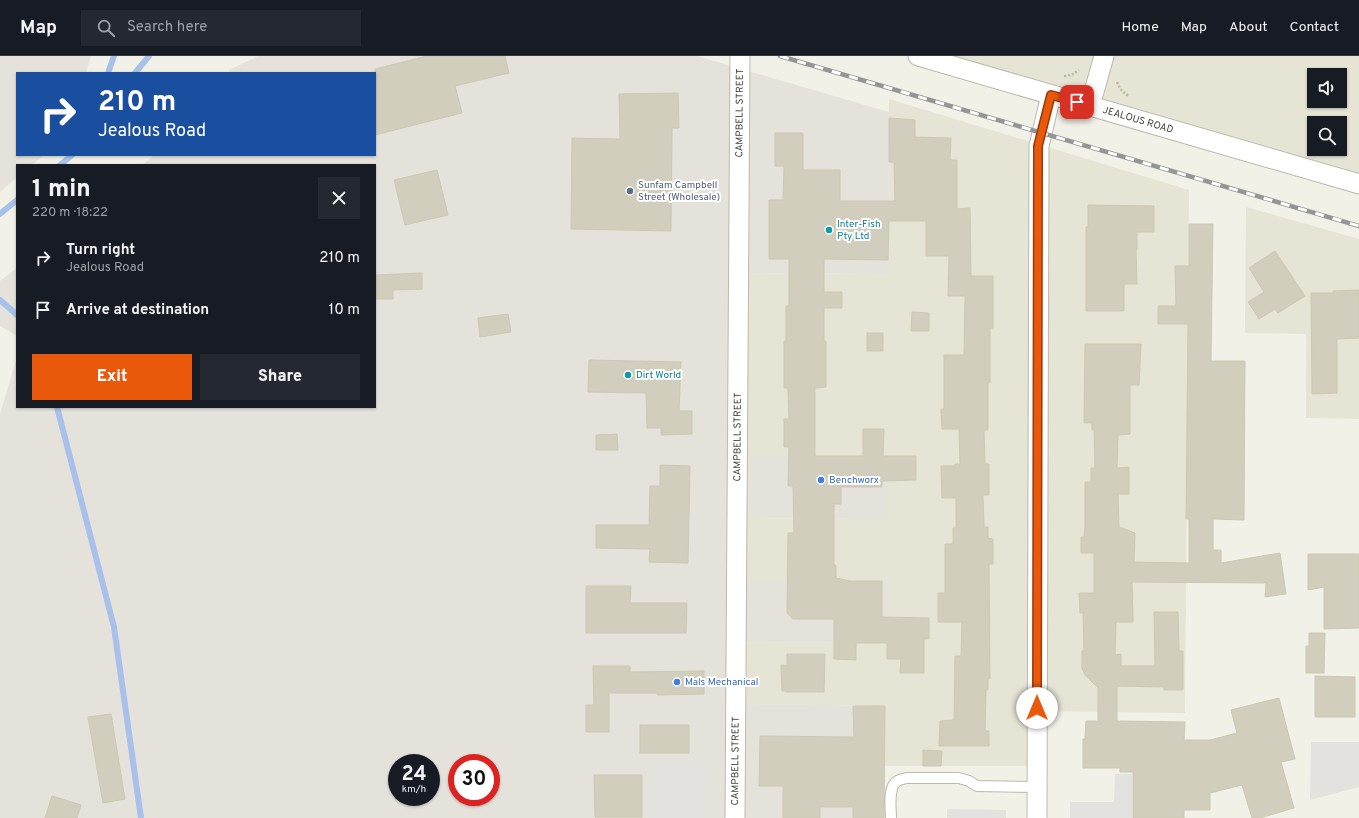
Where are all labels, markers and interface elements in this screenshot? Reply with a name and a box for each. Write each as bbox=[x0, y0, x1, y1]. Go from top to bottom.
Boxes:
search box bbox=[81, 10, 361, 46]
text: Map bbox=[20, 16, 57, 40]
icon: search bbox=[95, 17, 117, 39]
text: Search here bbox=[127, 18, 207, 37]
text: Home bbox=[1122, 19, 1159, 36]
text: Map bbox=[1181, 19, 1207, 36]
text: About bbox=[1229, 19, 1268, 36]
text: Contact bbox=[1290, 19, 1339, 36]
street label: CAMPBELL STREET bbox=[733, 68, 746, 158]
map controls bbox=[1307, 68, 1347, 156]
button: sound bbox=[1307, 68, 1347, 108]
text: 210 m bbox=[98, 85, 176, 121]
pin bbox=[1060, 85, 1094, 119]
icon: right bbox=[32, 88, 84, 140]
icon: arrive bbox=[1066, 91, 1088, 113]
street label: JEALOUS ROAD bbox=[1101, 103, 1175, 136]
button: search bbox=[1307, 116, 1347, 156]
text: Jealous Road bbox=[98, 120, 206, 143]
text: 1 min bbox=[32, 175, 91, 205]
button: close bbox=[318, 177, 360, 219]
place label: Sunfam Campbell Street (Wholesale) bbox=[638, 179, 720, 204]
marker: Sunfam Campbell Street (Wholesale) bbox=[625, 186, 635, 196]
text: 220 m · 18:22 bbox=[32, 205, 108, 221]
place label: Inter-Fish Pty Ltd bbox=[837, 218, 881, 243]
marker: Inter-Fish Pty Ltd bbox=[824, 225, 834, 235]
text: Turn right bbox=[66, 241, 135, 260]
icon: right bbox=[32, 247, 54, 269]
text: 210 m bbox=[319, 249, 360, 268]
text: Jealous Road bbox=[66, 260, 144, 276]
icon: arrive bbox=[32, 299, 54, 321]
text: Arrive at destination bbox=[66, 301, 209, 320]
text: 10 m bbox=[329, 301, 360, 320]
button: Exit bbox=[32, 354, 192, 400]
button: Share bbox=[200, 354, 360, 400]
place label: Dirt World bbox=[636, 369, 681, 382]
marker: Dirt World bbox=[623, 370, 633, 380]
street label: CAMPBELL STREET bbox=[731, 392, 744, 482]
place label: Benchworx bbox=[829, 474, 879, 487]
marker: Benchworx bbox=[816, 475, 826, 485]
place label: Mals Mechanical bbox=[685, 676, 758, 689]
marker: Mals Mechanical bbox=[672, 677, 682, 687]
position arrow bbox=[1016, 687, 1058, 729]
street label: CAMPBELL STREET bbox=[729, 716, 742, 806]
speed limit sign: 30 bbox=[448, 754, 500, 806]
text: 24 bbox=[401, 762, 427, 788]
text: km/h bbox=[402, 783, 426, 796]

